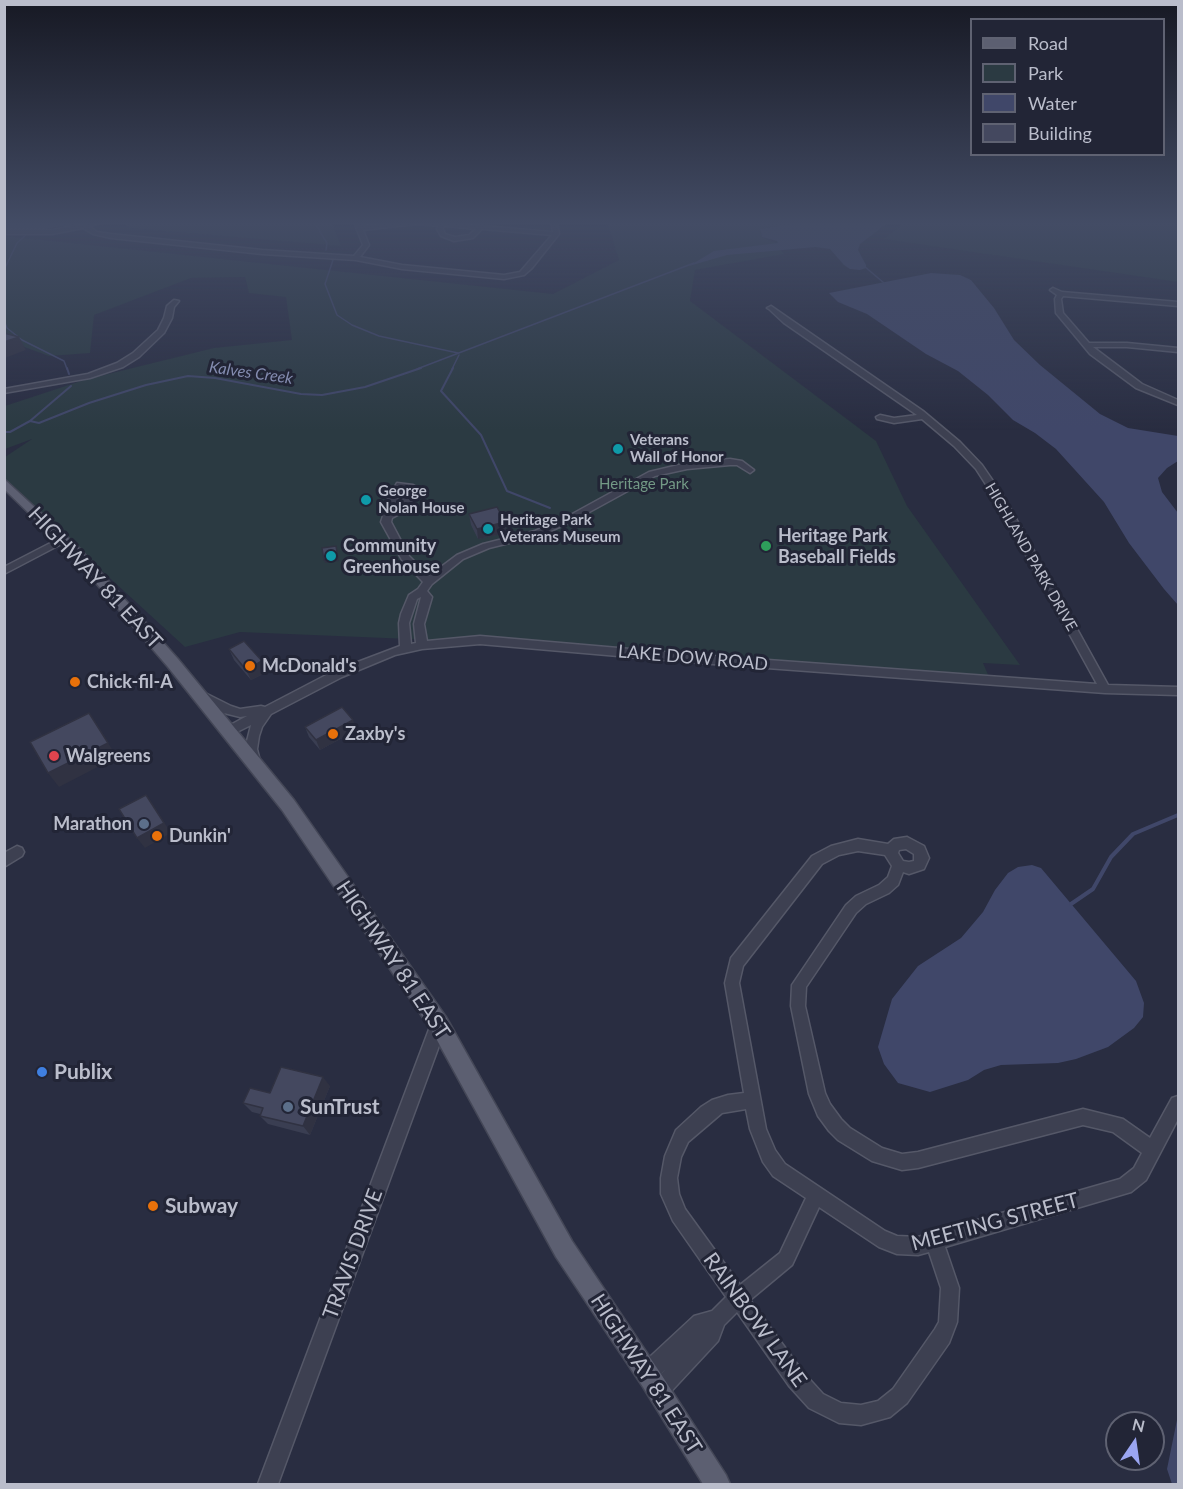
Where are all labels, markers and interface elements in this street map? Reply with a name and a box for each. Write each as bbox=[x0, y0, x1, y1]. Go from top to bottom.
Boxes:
legend bbox=[970, 18, 1165, 156]
text: Road bbox=[1028, 32, 1068, 54]
text: Park bbox=[1028, 62, 1063, 84]
text: Water bbox=[1028, 92, 1077, 114]
text: Building bbox=[1028, 122, 1092, 144]
water label: Kalves Creek bbox=[208, 358, 294, 388]
place label: Veterans Wall of Honor bbox=[630, 431, 724, 466]
marker: Veterans Wall of Honor bbox=[611, 442, 625, 456]
park label: Heritage Park bbox=[599, 475, 689, 493]
street label: HIGHLAND PARK DRIVE bbox=[981, 480, 1081, 634]
place label: George Nolan House bbox=[378, 482, 464, 517]
marker: George Nolan House bbox=[359, 493, 373, 507]
street label: HIGHWAY 81 EAST bbox=[23, 502, 167, 654]
place label: Heritage Park Veterans Museum bbox=[500, 511, 621, 546]
marker: Heritage Park Veterans Museum bbox=[481, 522, 495, 536]
place label: Heritage Park Baseball Fields bbox=[778, 525, 896, 568]
place label: Community Greenhouse bbox=[343, 535, 440, 578]
marker: Heritage Park Baseball Fields bbox=[759, 539, 773, 553]
marker: Community Greenhouse bbox=[324, 549, 338, 563]
street label: LAKE DOW ROAD bbox=[617, 641, 769, 675]
place label: McDonald's bbox=[262, 655, 357, 677]
marker: McDonald's bbox=[243, 659, 257, 673]
place label: Chick-fil-A bbox=[87, 671, 173, 693]
marker: Chick-fil-A bbox=[68, 675, 82, 689]
place label: Zaxby's bbox=[345, 723, 405, 745]
marker: Zaxby's bbox=[326, 727, 340, 741]
place label: Walgreens bbox=[66, 745, 151, 767]
marker: Walgreens bbox=[47, 749, 61, 763]
place label: Marathon bbox=[53, 813, 132, 835]
marker: Marathon bbox=[137, 817, 151, 831]
place label: Dunkin' bbox=[169, 825, 231, 847]
marker: Dunkin' bbox=[150, 829, 164, 843]
street label: HIGHWAY 81 EAST bbox=[331, 876, 455, 1044]
place label: Publix bbox=[54, 1059, 112, 1085]
marker: Publix bbox=[35, 1065, 49, 1079]
place label: SunTrust bbox=[300, 1094, 380, 1120]
marker: SunTrust bbox=[281, 1100, 295, 1114]
street label: TRAVIS DRIVE bbox=[318, 1185, 388, 1323]
street label: MEETING STREET bbox=[908, 1188, 1082, 1256]
place label: Subway bbox=[165, 1193, 238, 1219]
marker: Subway bbox=[146, 1199, 160, 1213]
street label: RAINBOW LANE bbox=[698, 1248, 812, 1392]
street label: HIGHWAY 81 EAST bbox=[585, 1289, 707, 1459]
north arrow bbox=[1105, 1411, 1165, 1471]
text: N bbox=[1131, 1414, 1147, 1436]

